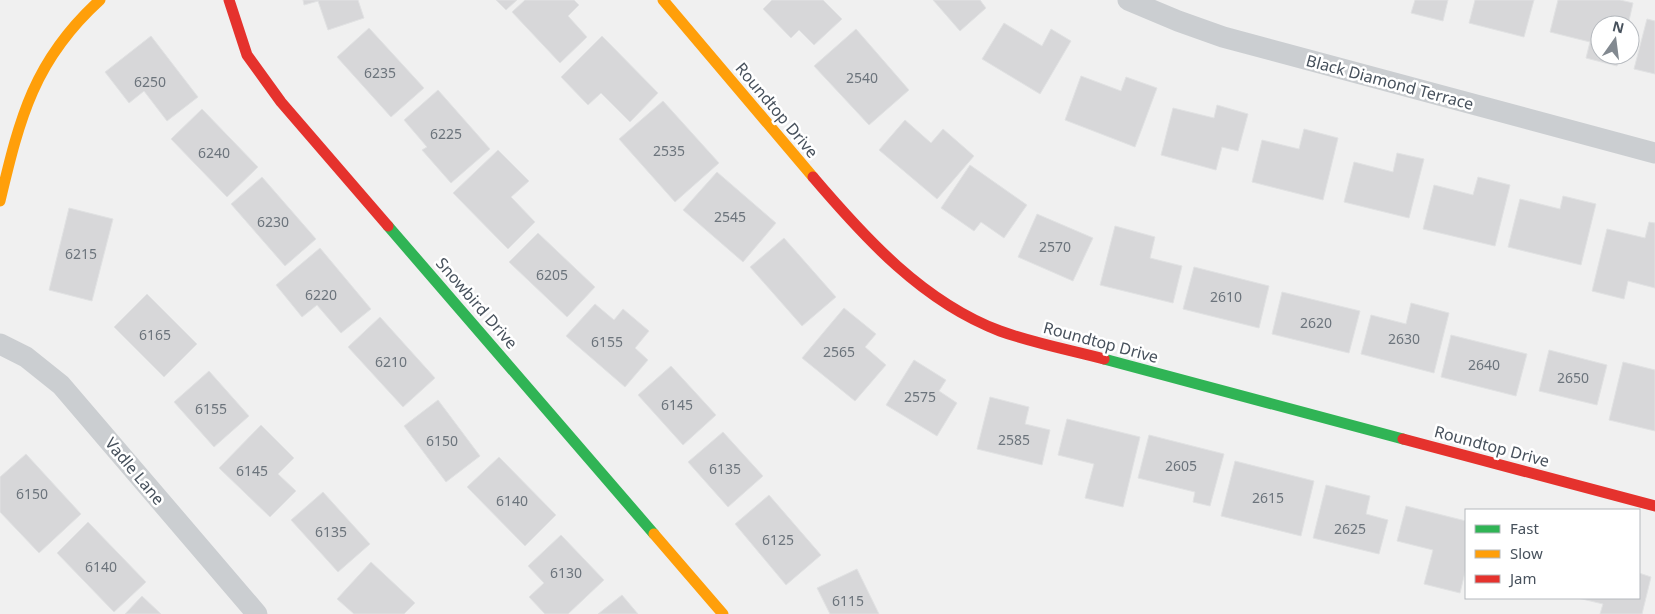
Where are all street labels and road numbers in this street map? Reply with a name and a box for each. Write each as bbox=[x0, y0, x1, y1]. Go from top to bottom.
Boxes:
street label: Black Diamond Terrace bbox=[1304, 49, 1476, 115]
street label: Roundtop Drive bbox=[731, 58, 823, 162]
street label: Snowbird Drive bbox=[431, 253, 523, 353]
street label: Roundtop Drive bbox=[1041, 316, 1161, 368]
street label: Roundtop Drive bbox=[1432, 420, 1552, 472]
street label: Vadle Lane bbox=[100, 433, 170, 509]

